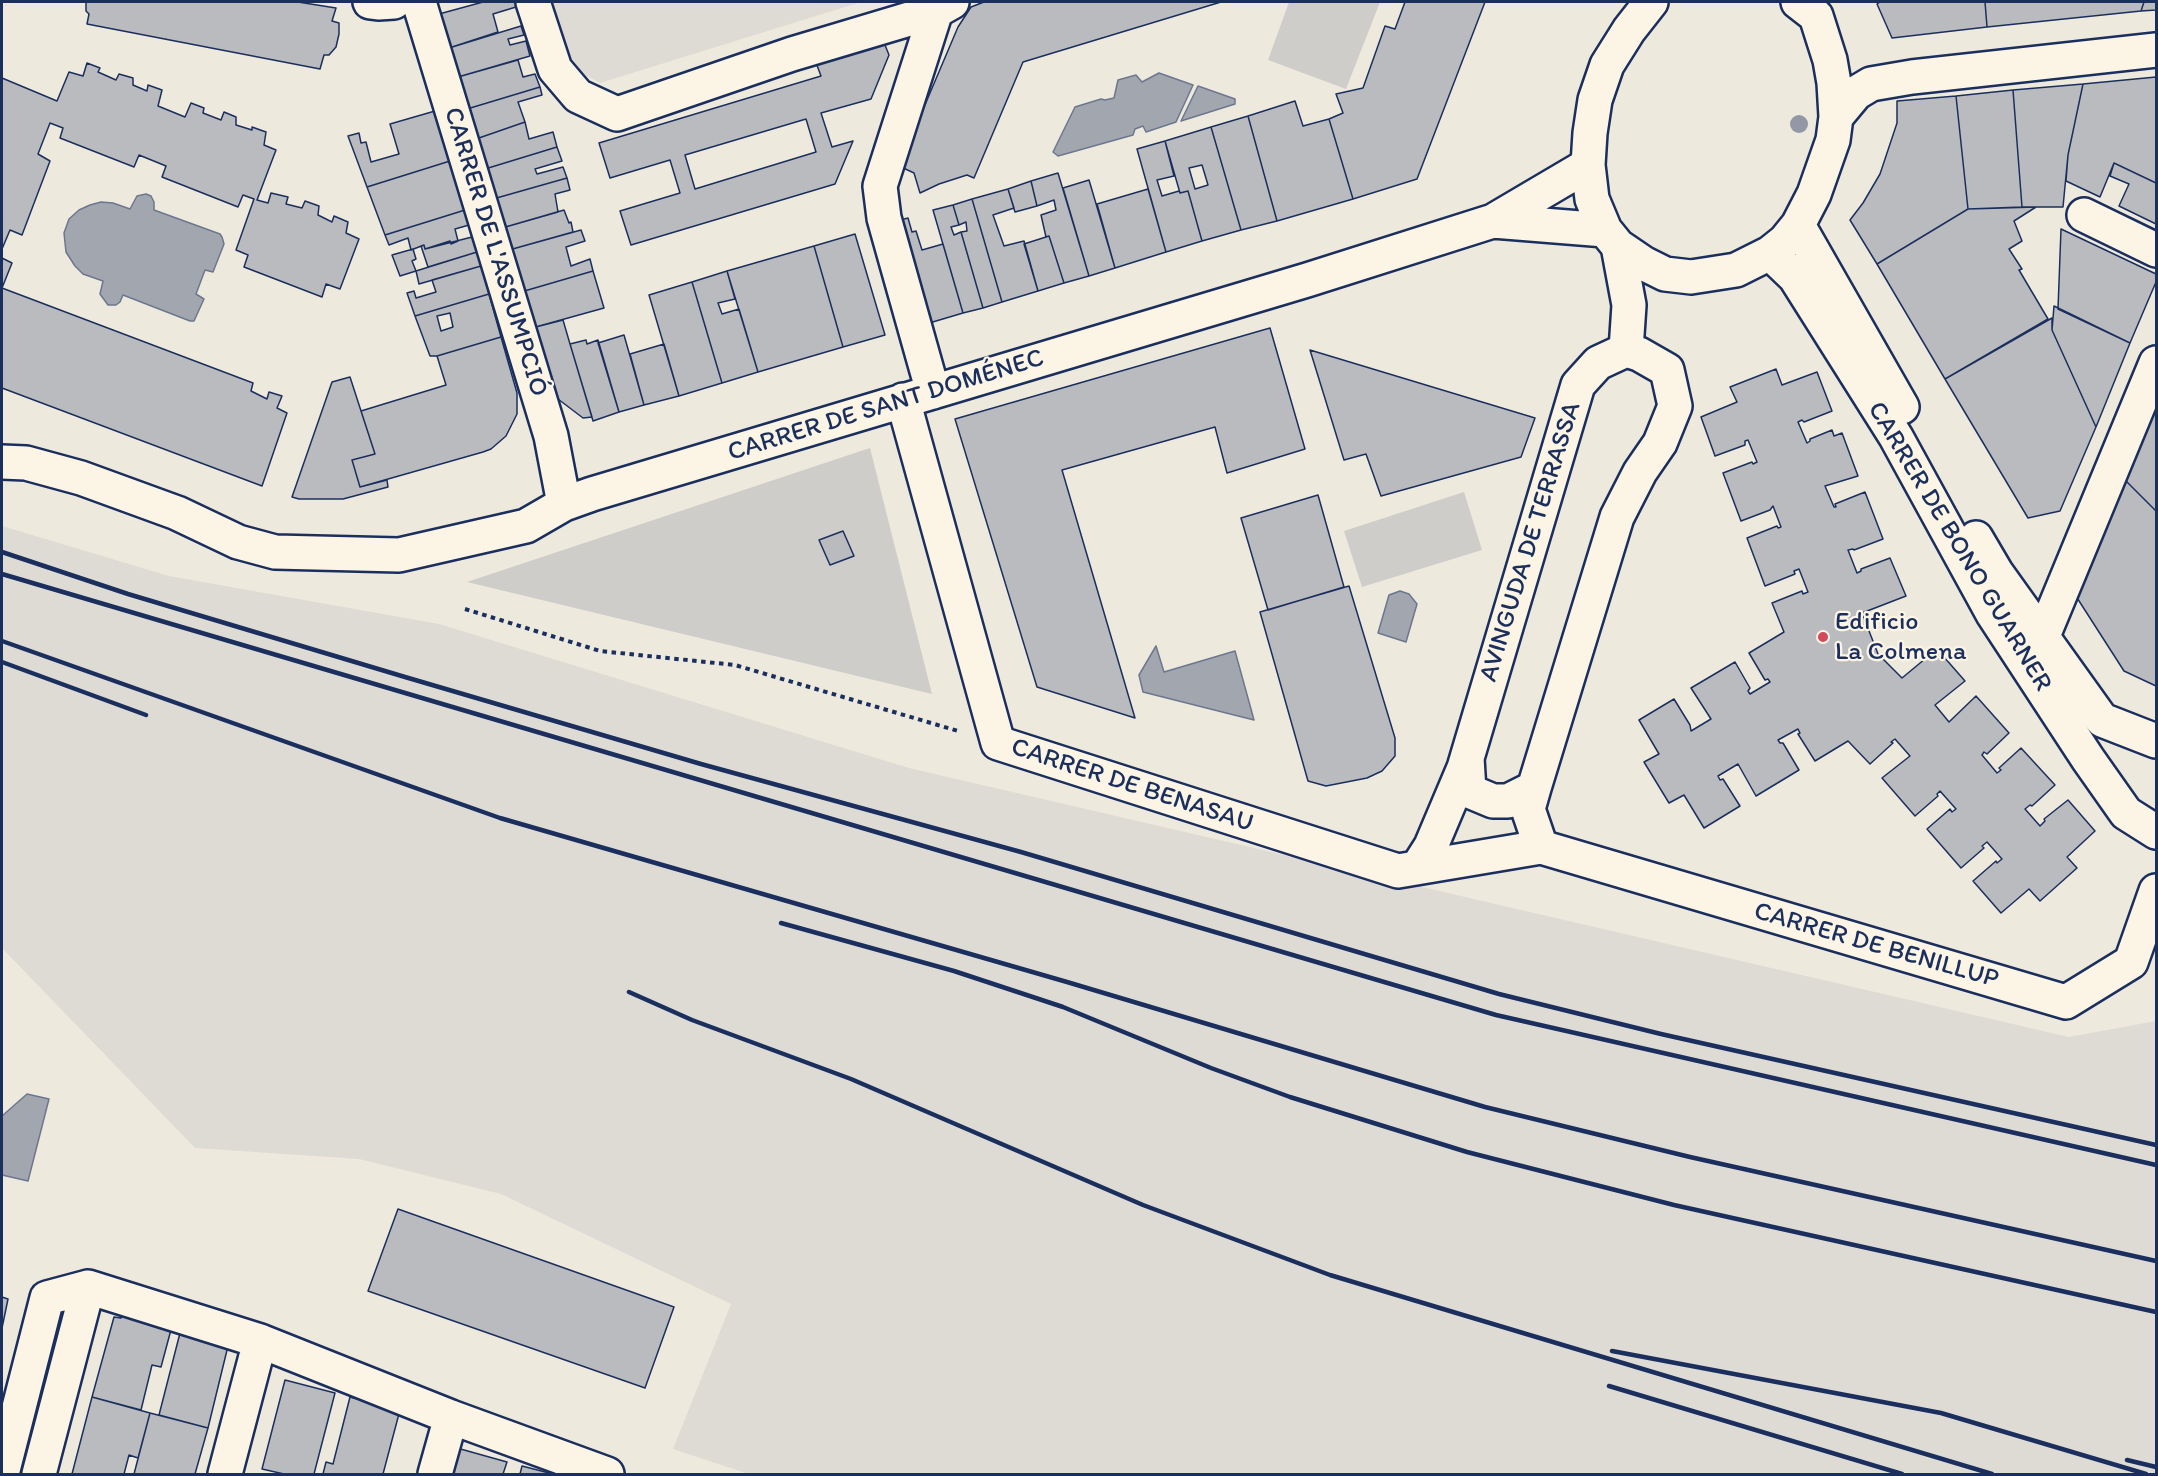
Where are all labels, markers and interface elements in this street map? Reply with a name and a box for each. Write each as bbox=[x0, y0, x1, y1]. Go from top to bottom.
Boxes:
street label: CARRER DE L'ASSUMPCIÓ bbox=[436, 104, 554, 400]
street label: CARRER DE SANT DOMÉNEC bbox=[724, 343, 1048, 469]
street label: CARRER DE BONO GUARNER bbox=[1860, 396, 2058, 698]
street label: AVINGUDA DE TERRASSA bbox=[1474, 398, 1588, 686]
place label: Edificio La Colmena bbox=[1835, 606, 1966, 668]
marker: Edificio La Colmena bbox=[1816, 630, 1830, 644]
street label: CARRER DE BENASAU bbox=[1007, 732, 1257, 840]
street label: CARRER DE BENILLUP bbox=[1750, 896, 2002, 996]

